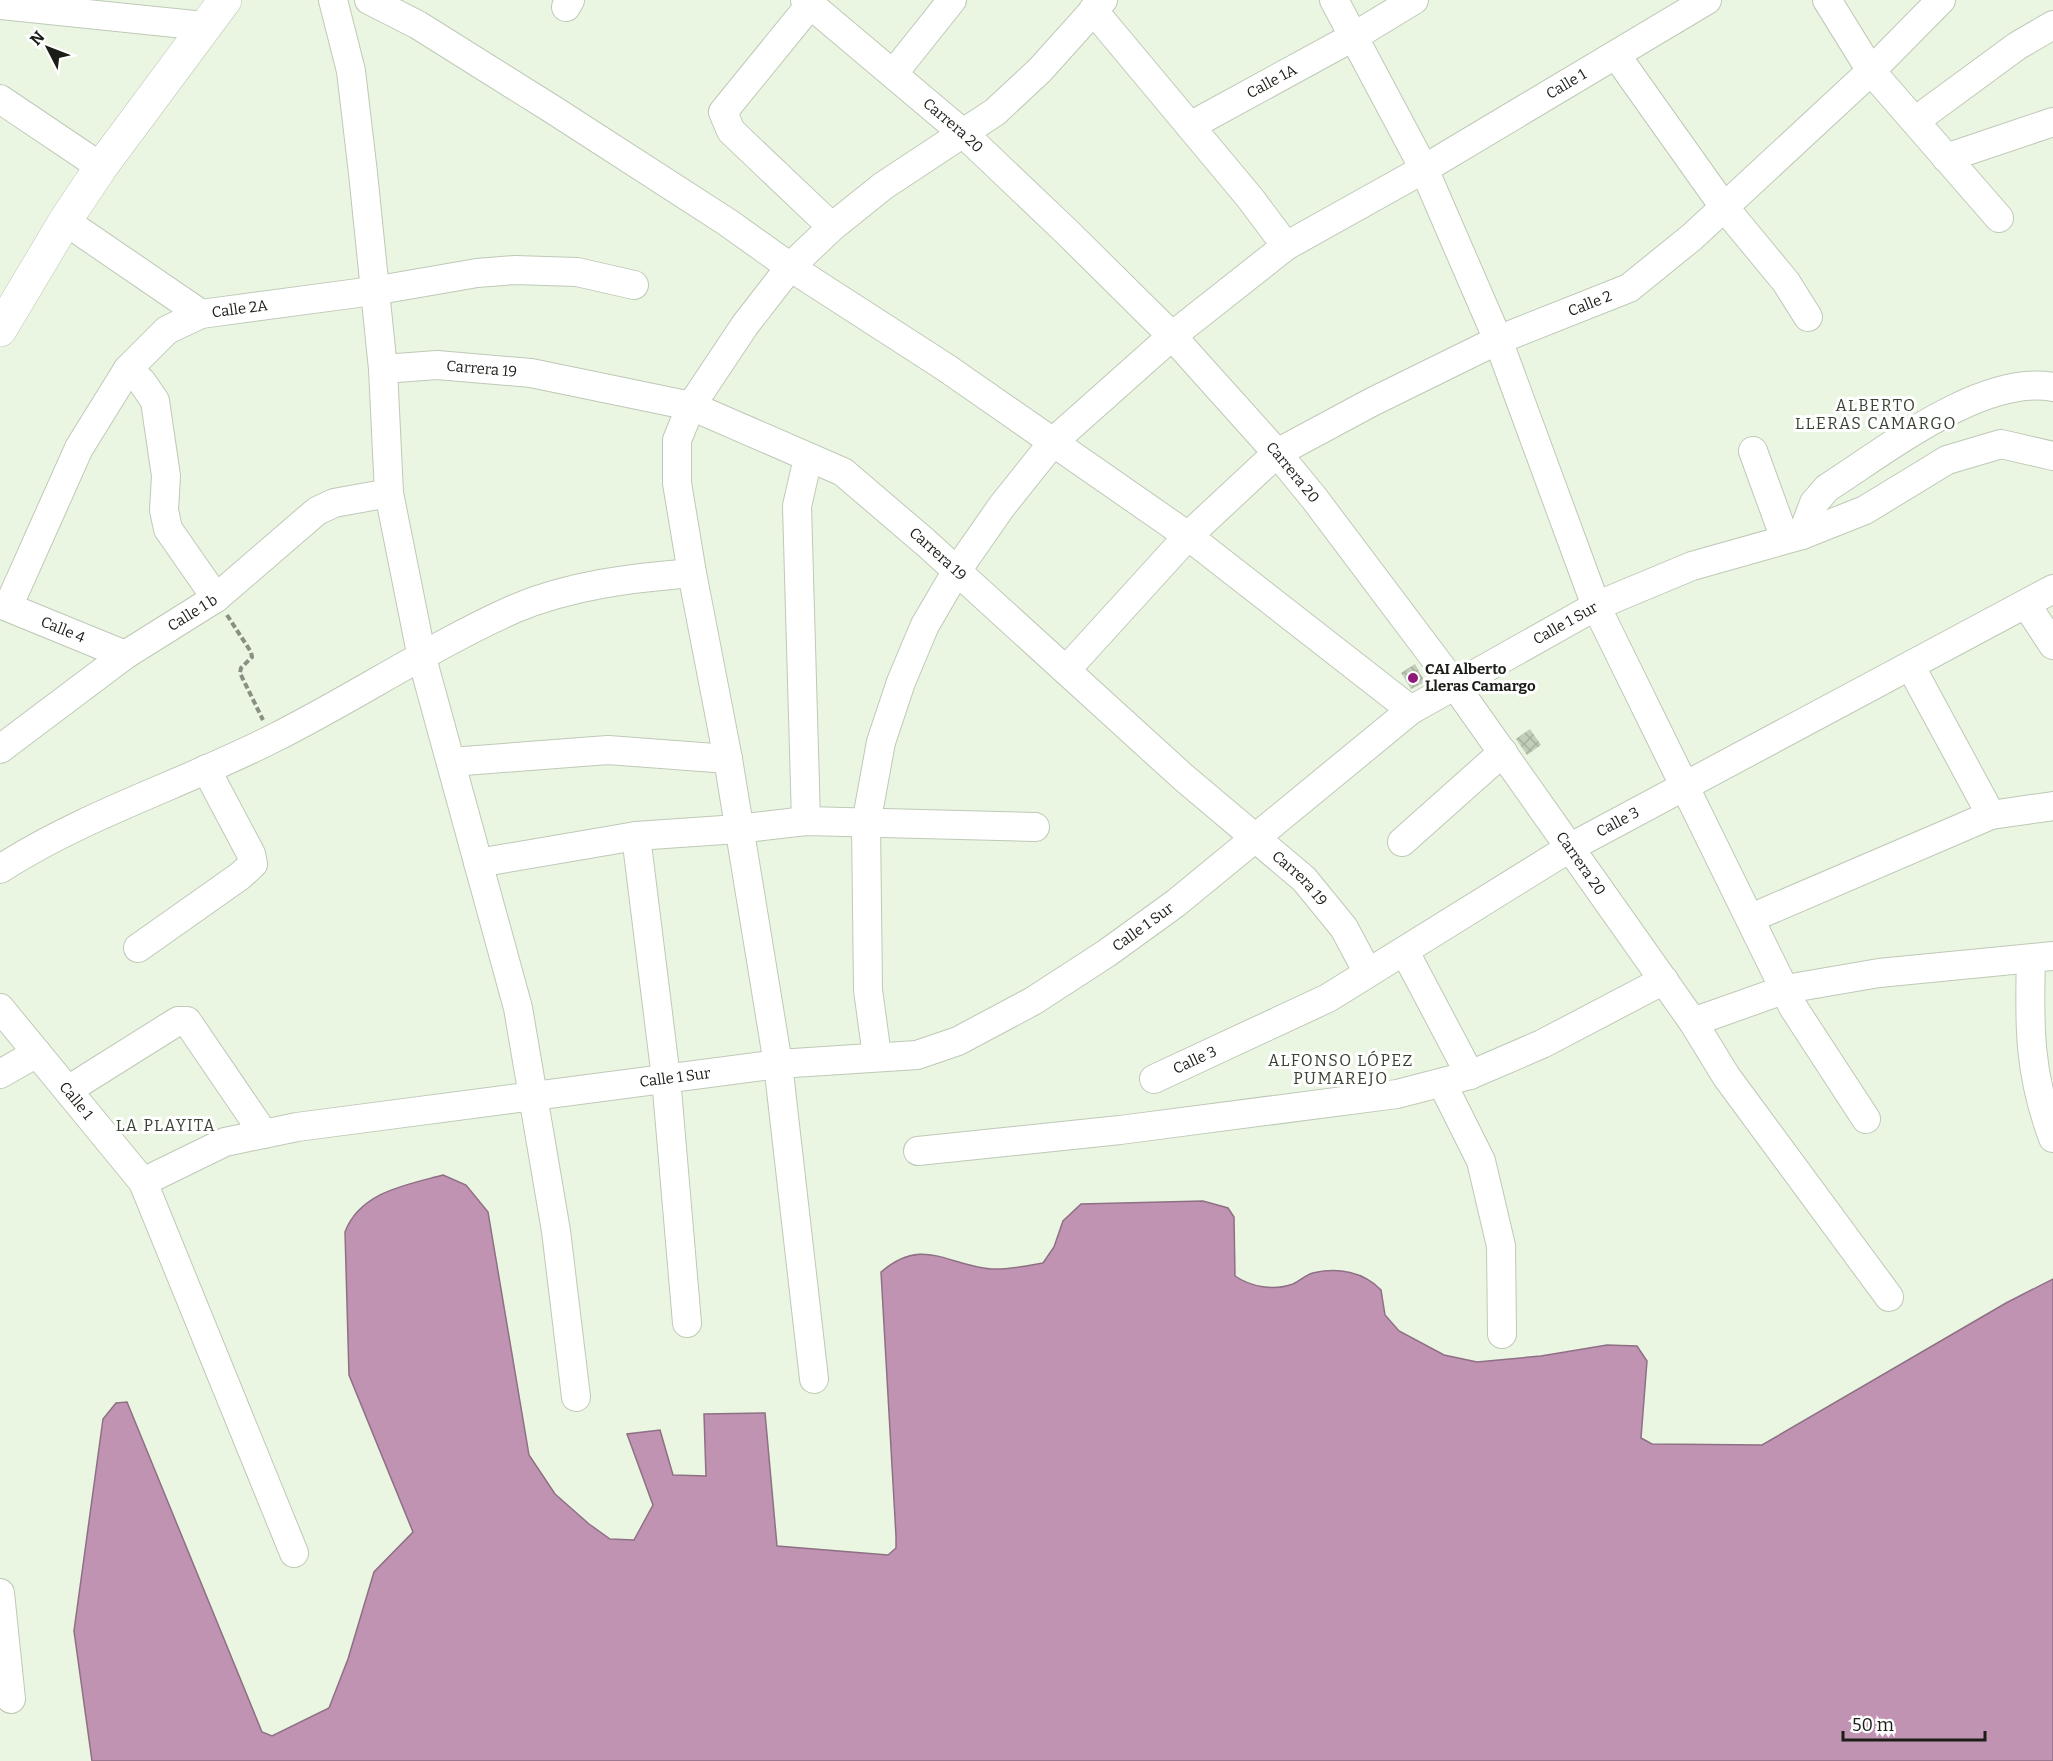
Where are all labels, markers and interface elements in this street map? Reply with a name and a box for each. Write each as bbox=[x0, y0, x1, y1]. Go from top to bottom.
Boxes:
north arrow bbox=[18, 18, 78, 78]
text: N bbox=[26, 27, 48, 49]
street label: Calle 1A bbox=[1244, 60, 1300, 102]
street label: Calle 1 bbox=[1543, 65, 1590, 103]
street label: Carrera 20 bbox=[919, 94, 987, 156]
street label: Calle 2 bbox=[1565, 287, 1614, 320]
street label: Calle 2A bbox=[211, 296, 269, 321]
street label: Carrera 19 bbox=[446, 357, 518, 381]
district label: ALBERTO LLERAS CAMARGO bbox=[1795, 396, 1957, 433]
street label: Carrera 20 bbox=[1262, 438, 1323, 506]
street label: Carrera 19 bbox=[906, 524, 970, 584]
street label: Calle 1 b bbox=[164, 590, 221, 635]
street label: Calle 1 Sur bbox=[1530, 598, 1601, 649]
street label: Calle 4 bbox=[38, 613, 88, 647]
place label: CAI Alberto Lleras Camargo bbox=[1425, 660, 1536, 695]
marker: CAI Alberto Lleras Camargo bbox=[1406, 671, 1420, 685]
street label: Calle 3 bbox=[1593, 803, 1642, 841]
street label: Carrera 20 bbox=[1552, 828, 1610, 899]
street label: Carrera 19 bbox=[1268, 847, 1331, 909]
street label: Calle 1 Sur bbox=[1109, 899, 1177, 955]
street label: Calle 3 bbox=[1170, 1042, 1219, 1078]
district label: ALFONSO LÓPEZ PUMAREJO bbox=[1268, 1050, 1414, 1088]
street label: Calle 1 Sur bbox=[638, 1064, 712, 1091]
street label: Calle 1 bbox=[55, 1078, 97, 1123]
district label: LA PLAYITA bbox=[116, 1116, 216, 1135]
scale bar bbox=[1843, 1704, 1986, 1742]
text: 50 m bbox=[1852, 1714, 1894, 1736]

